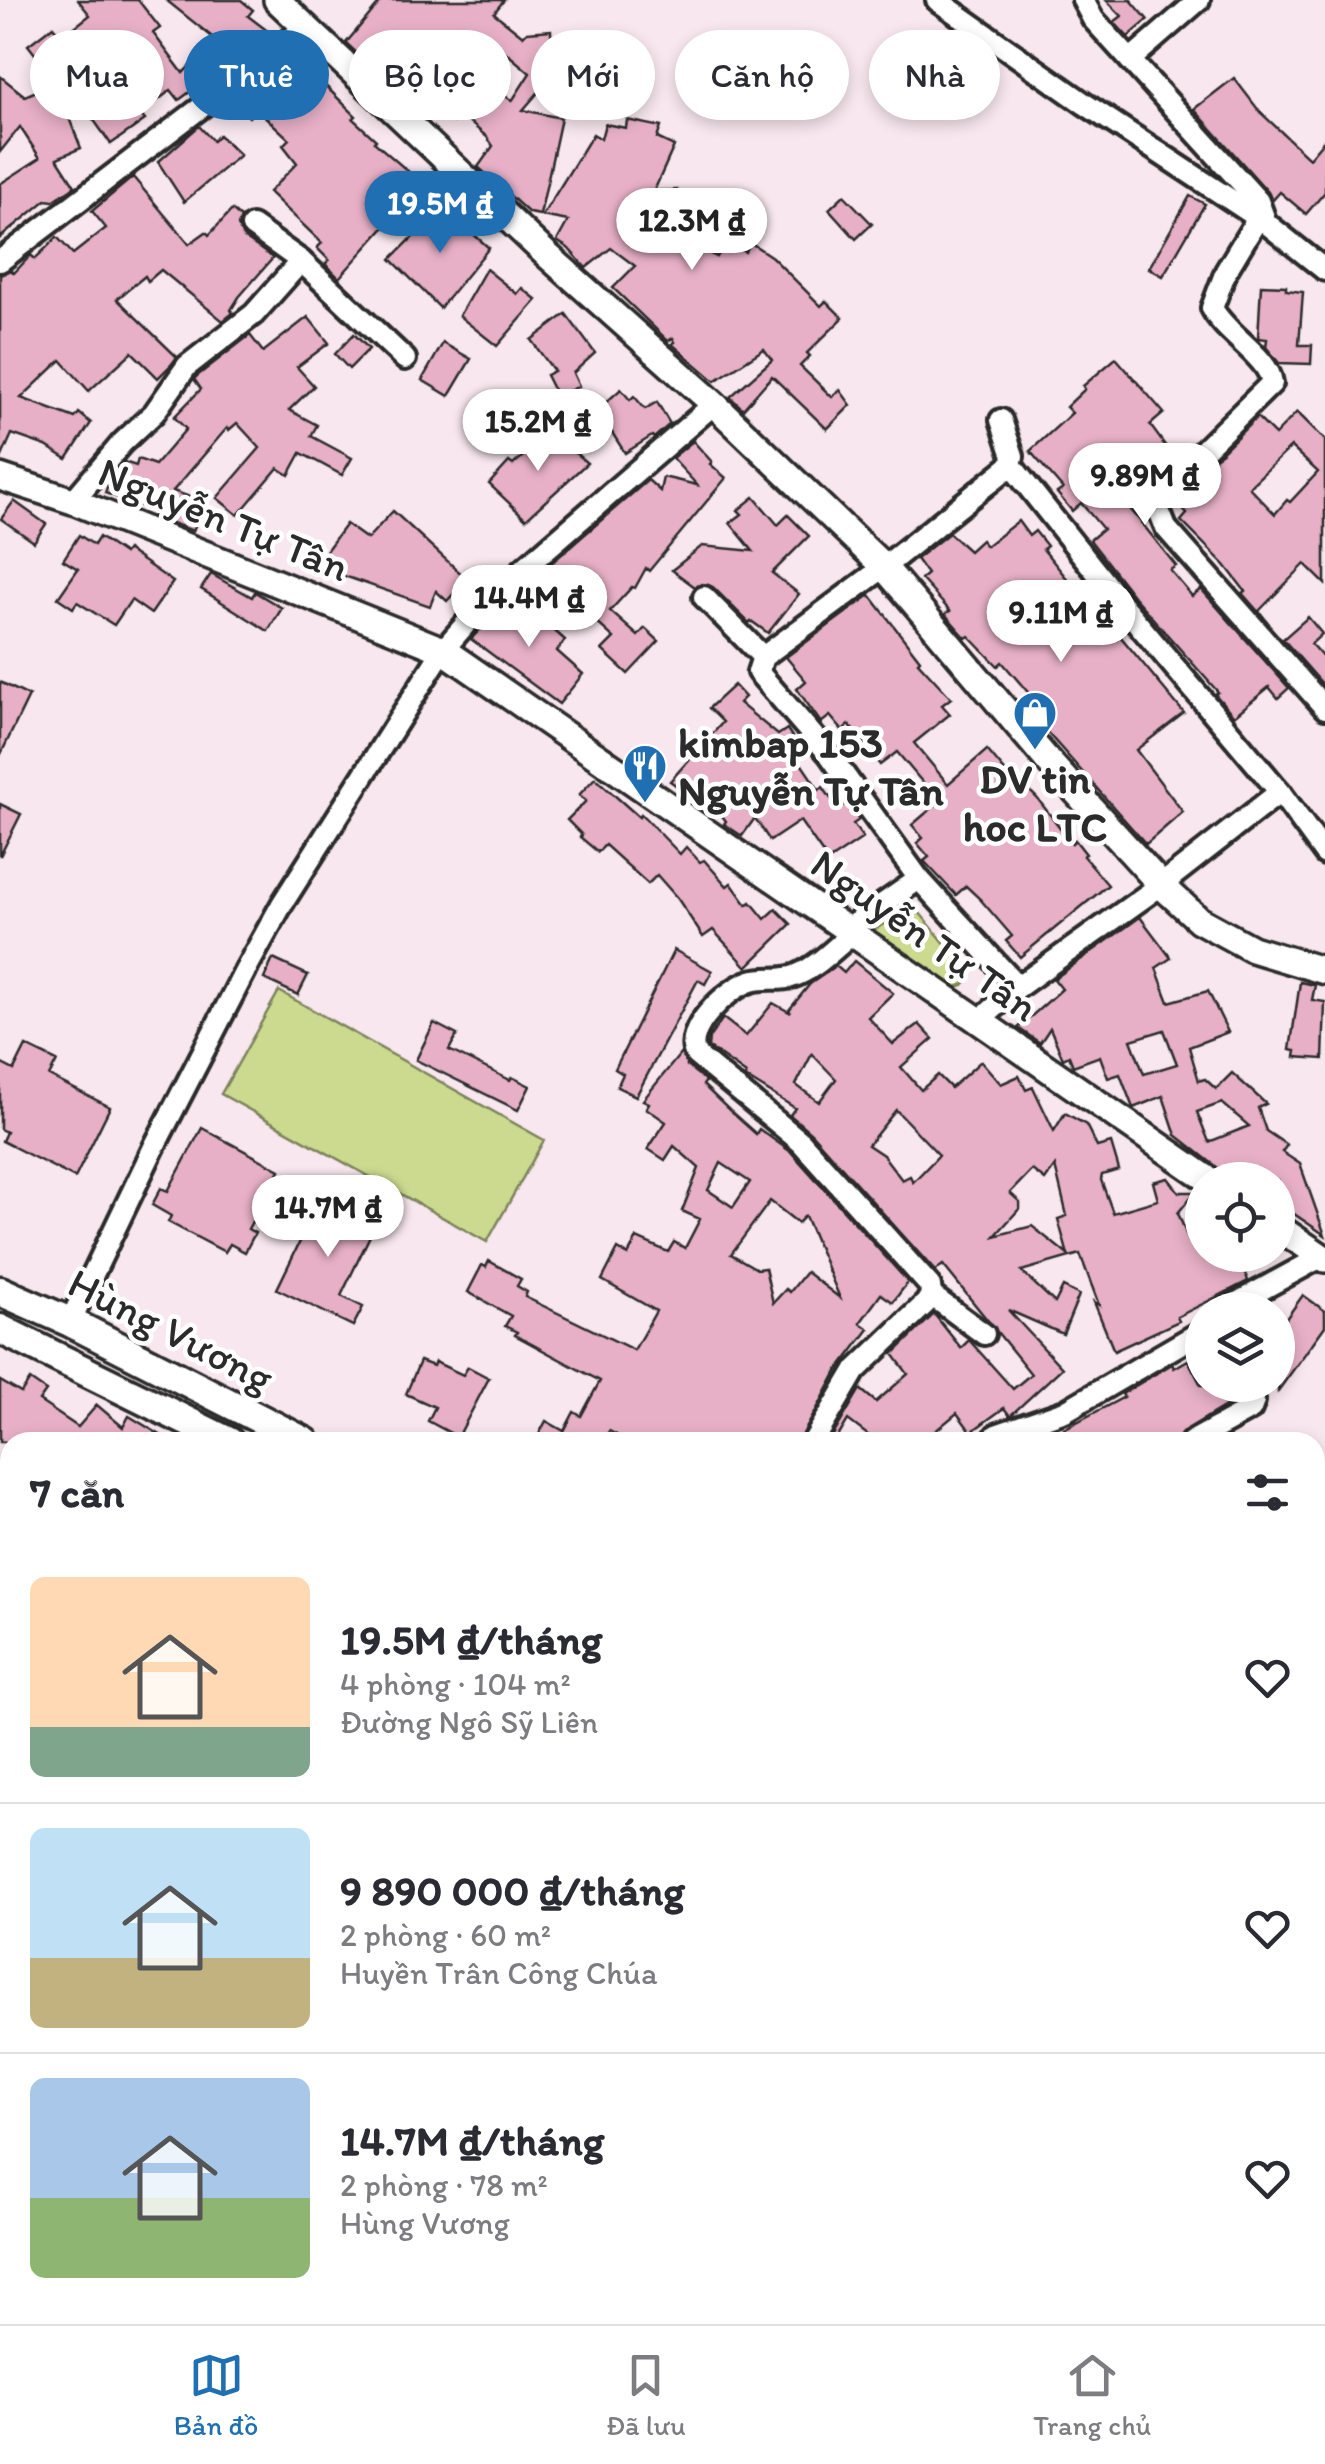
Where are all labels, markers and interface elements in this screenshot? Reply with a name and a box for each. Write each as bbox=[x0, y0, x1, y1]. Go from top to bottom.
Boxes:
chip: Mua bbox=[30, 30, 164, 120]
chip: Thuê bbox=[184, 30, 329, 120]
chip: Bộ lọc bbox=[349, 30, 511, 120]
chip: Mới bbox=[531, 30, 655, 120]
chip: Căn hộ bbox=[675, 30, 849, 120]
chip: Nhà bbox=[869, 30, 1000, 120]
pin: 19.5M ₫ bbox=[348, 171, 532, 256]
text: 19.5M ₫ bbox=[387, 184, 493, 222]
pin: 12.3M ₫ bbox=[600, 188, 784, 273]
text: 12.3M ₫ bbox=[638, 201, 746, 239]
pin: 15.2M ₫ bbox=[446, 389, 630, 474]
text: 15.2M ₫ bbox=[485, 402, 591, 440]
pin: 9.89M ₫ bbox=[1053, 443, 1237, 528]
street label: Nguyễn Tự Tân bbox=[91, 446, 357, 592]
text: 9.89M ₫ bbox=[1090, 456, 1200, 494]
pin: 14.4M ₫ bbox=[437, 565, 621, 650]
text: 14.4M ₫ bbox=[473, 578, 585, 616]
pin: 9.11M ₫ bbox=[969, 580, 1153, 665]
text: 9.11M ₫ bbox=[1009, 593, 1113, 631]
shop icon: DV tin hoc LTC bbox=[1012, 690, 1058, 751]
place label: kimbap 153 Nguyễn Tự Tân bbox=[678, 717, 944, 816]
restaurant icon: kimbap 153 Nguyễn Tự Tân bbox=[622, 743, 668, 804]
place label: DV tin hoc LTC bbox=[963, 753, 1107, 852]
street label: Nguyễn Tự Tân bbox=[802, 838, 1048, 1032]
map controls bbox=[1185, 1162, 1295, 1402]
button: locate bbox=[1185, 1162, 1295, 1272]
pin: 14.7M ₫ bbox=[236, 1175, 420, 1260]
text: 14.7M ₫ bbox=[274, 1188, 382, 1226]
street label: Hùng Vương bbox=[60, 1257, 282, 1404]
button: layers bbox=[1185, 1292, 1295, 1402]
icon: filters bbox=[1240, 1465, 1295, 1520]
text: 7 căn bbox=[30, 1467, 124, 1518]
text: 19.5M ₫/tháng bbox=[340, 1614, 602, 1665]
icon: home bbox=[110, 1617, 230, 1737]
icon: heart bbox=[1240, 1650, 1295, 1705]
text: 4 phòng · 104 m² bbox=[340, 1665, 571, 1703]
text: Đường Ngô Sỹ Liên bbox=[340, 1703, 598, 1741]
text: 9 890 000 ₫/tháng bbox=[340, 1865, 685, 1916]
icon: home bbox=[110, 1868, 230, 1988]
icon: heart bbox=[1240, 1901, 1295, 1956]
text: 2 phòng · 60 m² bbox=[340, 1916, 551, 1954]
text: Huyền Trân Công Chúa bbox=[340, 1954, 658, 1992]
text: 14.7M ₫/tháng bbox=[340, 2115, 604, 2166]
icon: home bbox=[110, 2118, 230, 2238]
icon: heart bbox=[1240, 2151, 1295, 2206]
text: 2 phòng · 78 m² bbox=[340, 2166, 548, 2204]
text: Hùng Vương bbox=[340, 2204, 510, 2242]
tab: Bản đồ bbox=[174, 2348, 258, 2442]
tab: Đã lưu bbox=[606, 2348, 686, 2442]
tab: Trang chủ bbox=[1033, 2348, 1151, 2442]

